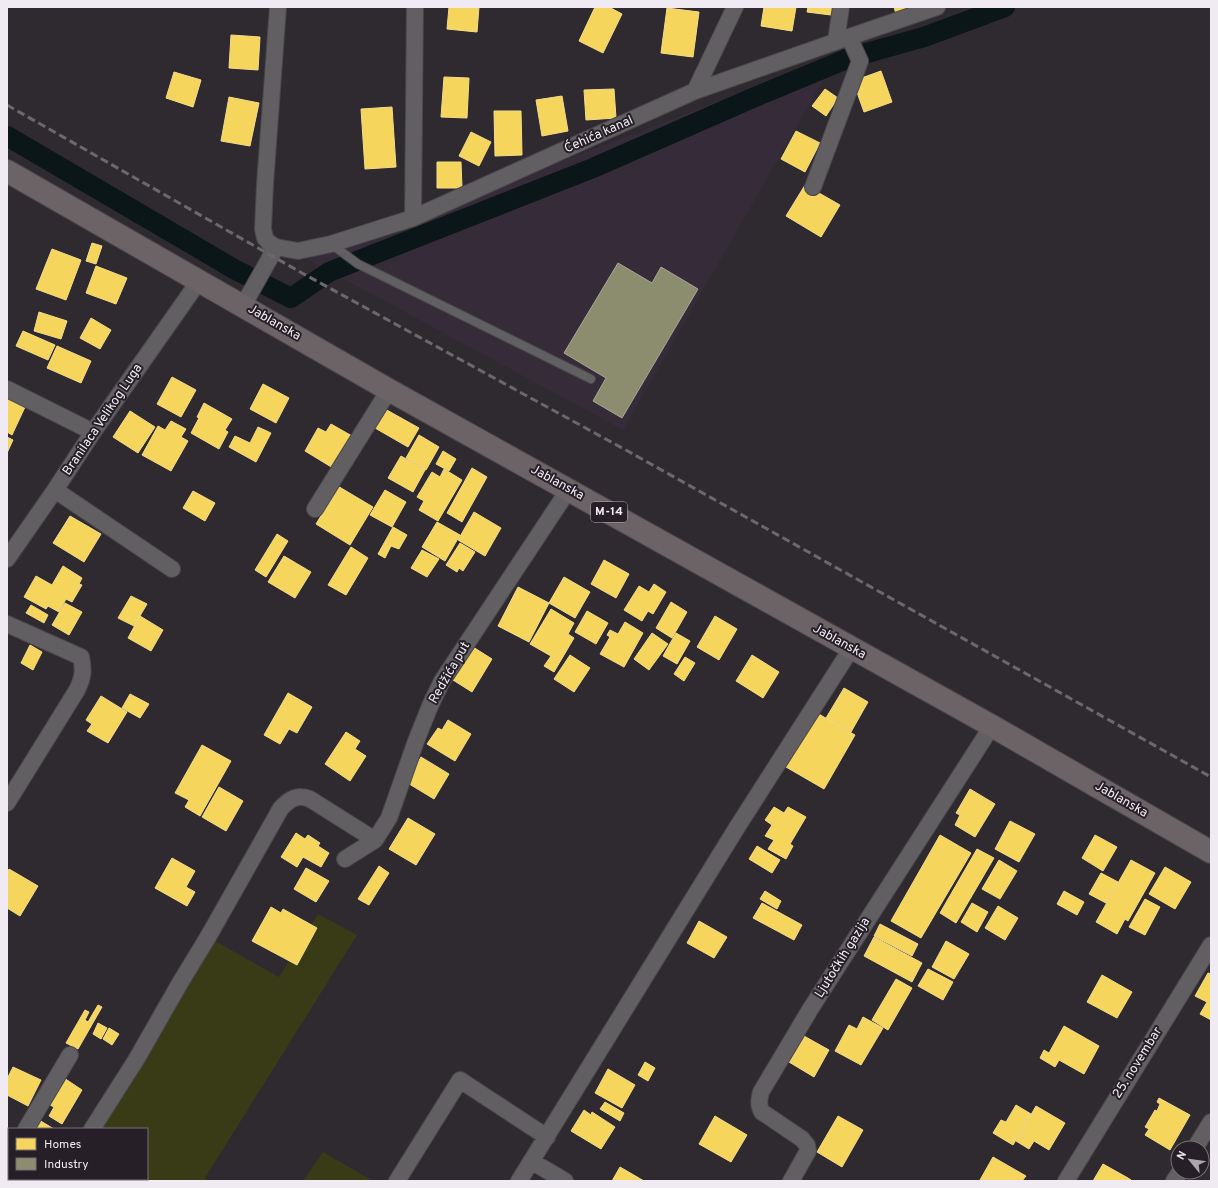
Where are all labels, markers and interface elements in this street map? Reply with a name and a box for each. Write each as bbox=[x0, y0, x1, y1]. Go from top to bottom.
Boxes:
street label: Ćehića kanal bbox=[561, 111, 636, 157]
street label: Jablanska bbox=[245, 301, 303, 345]
street label: Branilaca Velikog Luga bbox=[60, 361, 146, 479]
street label: Jablanska bbox=[528, 462, 586, 504]
road number: M-14 bbox=[591, 502, 627, 522]
street label: Jablanska bbox=[810, 621, 868, 663]
street label: Redžića put bbox=[426, 639, 474, 707]
street label: Jablanska bbox=[1092, 778, 1150, 822]
street label: Ljutočkih gazija bbox=[812, 915, 874, 1001]
street label: 25. novembar bbox=[1110, 1024, 1166, 1102]
legend bbox=[8, 1128, 148, 1180]
text: Homes bbox=[44, 1137, 81, 1153]
north arrow bbox=[1170, 1140, 1210, 1180]
text: N bbox=[1174, 1149, 1190, 1162]
text: Industry bbox=[44, 1157, 89, 1173]

